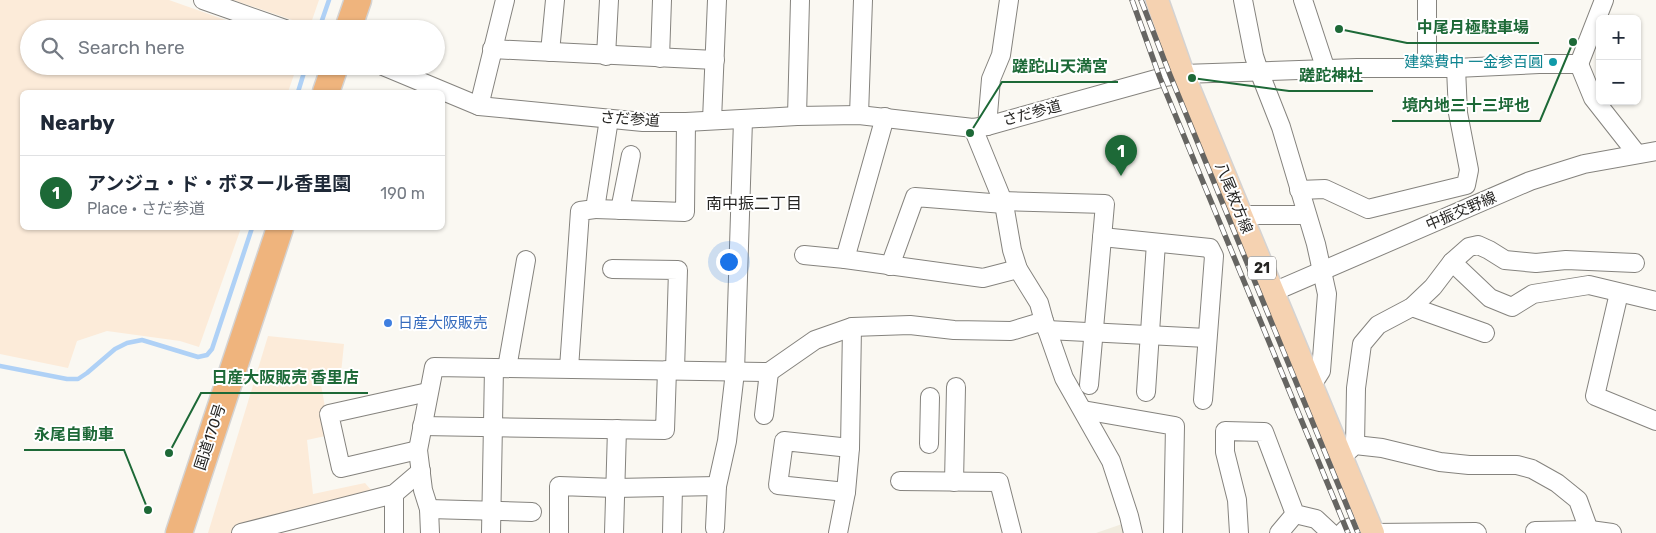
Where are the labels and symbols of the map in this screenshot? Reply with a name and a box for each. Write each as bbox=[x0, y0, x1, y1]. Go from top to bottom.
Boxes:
callout: 中尾月極駐車場 bbox=[1407, 12, 1539, 43]
text: 中尾月極駐車場 bbox=[1417, 18, 1529, 37]
callout: 蹉跎山天満宮 bbox=[1002, 51, 1118, 82]
place label: 建築費中 一金参百圓 bbox=[1404, 53, 1543, 71]
marker: 建築費中 一金参百圓 bbox=[1547, 56, 1559, 68]
text: 蹉跎山天満宮 bbox=[1012, 57, 1108, 76]
callout: 蹉跎神社 bbox=[1289, 60, 1373, 91]
text: 蹉跎神社 bbox=[1299, 66, 1363, 85]
callout: 境内地三十三坪也 bbox=[1392, 90, 1540, 121]
text: 境内地三十三坪也 bbox=[1402, 96, 1530, 115]
street label: さだ参道 bbox=[1001, 97, 1063, 129]
street label: さだ参道 bbox=[599, 108, 661, 130]
pin: 1 bbox=[1105, 135, 1137, 176]
street label: 八尾枚方線 bbox=[1212, 160, 1256, 236]
street label: 中振交野線 bbox=[1423, 188, 1499, 234]
district label: 南中振二丁目 bbox=[706, 194, 802, 213]
your location bbox=[716, 249, 742, 275]
road number: 21 bbox=[1248, 256, 1276, 280]
place label: 日産大阪販売 bbox=[398, 314, 488, 332]
marker: 日産大阪販売 bbox=[382, 317, 394, 329]
callout: 日産大阪販売 香里店 bbox=[201, 362, 368, 393]
text: 日産大阪販売 香里店 bbox=[211, 368, 359, 387]
street label: 国道170号 bbox=[191, 402, 229, 472]
callout: 永尾自動車 bbox=[24, 419, 124, 450]
text: 永尾自動車 bbox=[34, 425, 114, 444]

